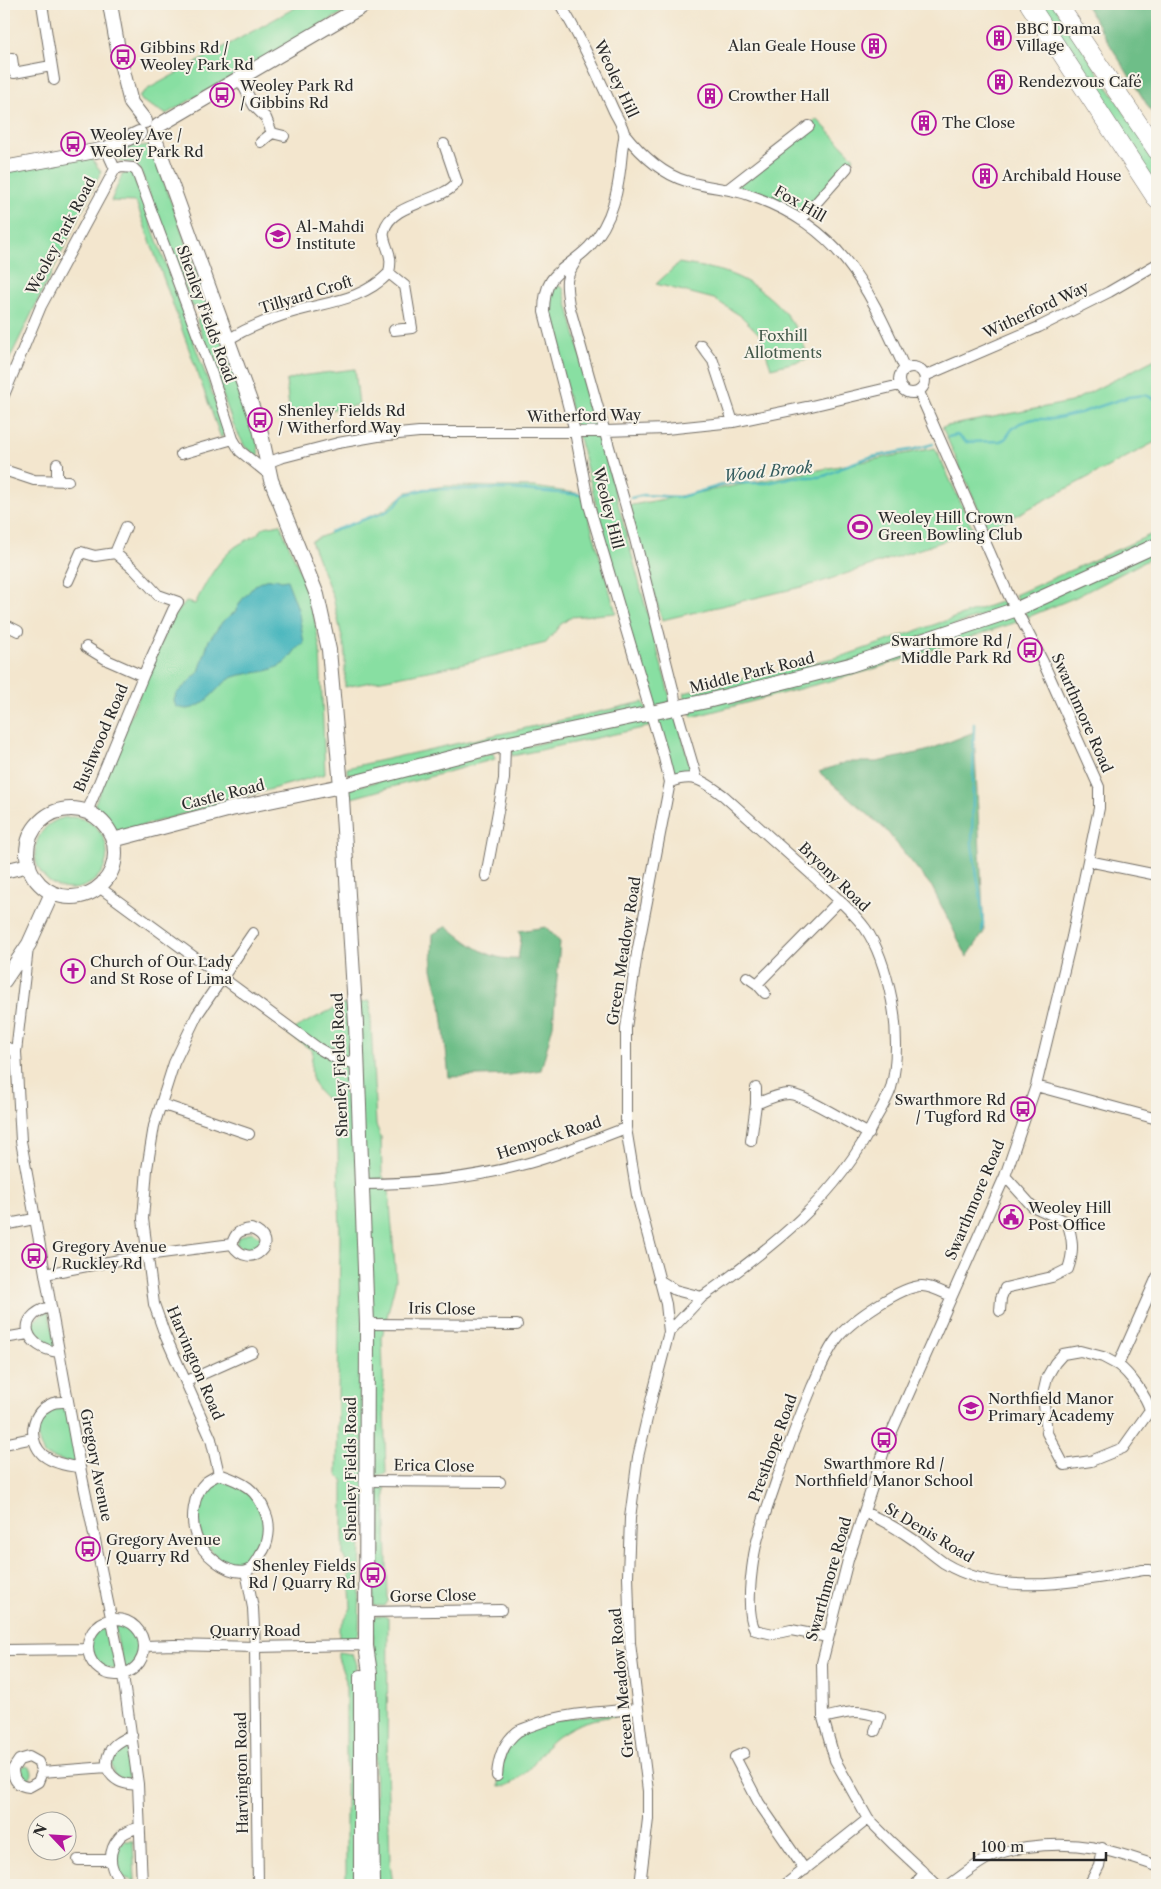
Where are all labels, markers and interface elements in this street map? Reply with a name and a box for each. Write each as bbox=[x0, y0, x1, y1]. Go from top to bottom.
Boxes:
place label: BBC Drama Village bbox=[1015, 19, 1101, 55]
building icon: BBC Drama Village bbox=[986, 25, 1012, 51]
building icon: Alan Geale House bbox=[861, 33, 887, 59]
street label: Weoley Hill bbox=[590, 36, 643, 121]
place label: Alan Geale House bbox=[727, 36, 856, 55]
place label: Gibbins Rd / Weoley Park Rd bbox=[139, 38, 254, 74]
bus stop icon: Gibbins Rd / Weoley Park Rd bbox=[110, 44, 136, 70]
building icon: Rendezvous Café bbox=[987, 69, 1013, 95]
place label: Rendezvous Café bbox=[1018, 72, 1142, 91]
place label: Weoley Park Rd / Gibbins Rd bbox=[239, 76, 354, 112]
bus stop icon: Weoley Park Rd / Gibbins Rd bbox=[209, 82, 235, 108]
building icon: Crowther Hall bbox=[697, 83, 723, 109]
place label: Crowther Hall bbox=[728, 86, 830, 105]
building icon: The Close bbox=[911, 110, 937, 136]
place label: The Close bbox=[942, 113, 1015, 132]
place label: Weoley Ave / Weoley Park Rd bbox=[89, 125, 204, 161]
bus stop icon: Weoley Ave / Weoley Park Rd bbox=[60, 131, 86, 157]
building icon: Archibald House bbox=[972, 163, 998, 189]
place label: Archibald House bbox=[1001, 166, 1121, 185]
street label: Weoley Park Road bbox=[21, 174, 100, 299]
street label: Fox Hill bbox=[771, 181, 830, 226]
place label: Al-Mahdi Institute bbox=[295, 217, 365, 253]
school or university icon: Al-Mahdi Institute bbox=[265, 223, 291, 249]
street label: Shenley Fields Road bbox=[173, 243, 240, 385]
street label: Tillyard Croft bbox=[257, 271, 355, 318]
street label: Witherford Way bbox=[979, 276, 1092, 343]
park label: Foxhill Allotments bbox=[743, 326, 822, 362]
place label: Shenley Fields Rd / Witherford Way bbox=[278, 401, 406, 437]
street label: Witherford Way bbox=[526, 405, 642, 426]
bus stop icon: Shenley Fields Rd / Witherford Way bbox=[247, 407, 273, 433]
water label: Wood Brook bbox=[722, 456, 814, 486]
street label: Weoley Hill bbox=[589, 464, 628, 551]
place label: Weoley Hill Crown Green Bowling Club bbox=[877, 508, 1023, 544]
sports icon: Weoley Hill Crown Green Bowling Club bbox=[847, 514, 873, 540]
place label: Swarthmore Rd / Middle Park Rd bbox=[891, 631, 1012, 667]
bus stop icon: Swarthmore Rd / Middle Park Rd bbox=[1017, 637, 1043, 663]
street label: Middle Park Road bbox=[687, 648, 816, 697]
street label: Swarthmore Road bbox=[1048, 650, 1117, 775]
street label: Bushwood Road bbox=[69, 681, 132, 795]
street label: Castle Road bbox=[179, 775, 266, 814]
street label: Bryony Road bbox=[795, 838, 874, 915]
street label: Green Meadow Road bbox=[602, 875, 645, 1027]
place label: Church of Our Lady and St Rose of Lima bbox=[90, 952, 234, 988]
church icon: Church of Our Lady and St Rose of Lima bbox=[60, 958, 86, 984]
street label: Shenley Fields Road bbox=[327, 992, 352, 1138]
place label: Swarthmore Rd / Tugford Rd bbox=[894, 1090, 1006, 1126]
bus stop icon: Swarthmore Rd / Tugford Rd bbox=[1010, 1096, 1036, 1122]
street label: Hemyock Road bbox=[494, 1112, 604, 1163]
street label: Swarthmore Road bbox=[941, 1137, 1008, 1263]
place label: Weoley Hill Post Office bbox=[1027, 1198, 1112, 1234]
public building icon: Weoley Hill Post Office bbox=[998, 1204, 1024, 1230]
place label: Gregory Avenue / Ruckley Rd bbox=[52, 1237, 167, 1273]
bus stop icon: Gregory Avenue / Ruckley Rd bbox=[21, 1243, 47, 1269]
street label: Iris Close bbox=[408, 1298, 476, 1319]
street label: Harvington Road bbox=[163, 1303, 228, 1423]
place label: Northfield Manor Primary Academy bbox=[988, 1389, 1115, 1425]
street label: Presthope Road bbox=[744, 1391, 801, 1504]
school or university icon: Northfield Manor Primary Academy bbox=[958, 1395, 984, 1421]
street label: Shenley Fields Road bbox=[341, 1397, 360, 1541]
street label: Gregory Avenue bbox=[76, 1407, 117, 1523]
bus stop icon: Swarthmore Rd / Northfield Manor School bbox=[871, 1427, 897, 1453]
place label: Swarthmore Rd / Northfield Manor School bbox=[795, 1454, 974, 1490]
street label: Erica Close bbox=[393, 1455, 475, 1476]
street label: St Denis Road bbox=[881, 1499, 977, 1567]
street label: Swarthmore Road bbox=[802, 1514, 855, 1643]
place label: Gregory Avenue / Quarry Rd bbox=[106, 1530, 221, 1566]
bus stop icon: Gregory Avenue / Quarry Rd bbox=[75, 1536, 101, 1562]
place label: Shenley Fields Rd / Quarry Rd bbox=[248, 1556, 356, 1592]
bus stop icon: Shenley Fields Rd / Quarry Rd bbox=[360, 1562, 386, 1588]
street label: Gorse Close bbox=[389, 1585, 476, 1606]
street label: Green Meadow Road bbox=[605, 1607, 638, 1759]
street label: Quarry Road bbox=[209, 1621, 301, 1640]
street label: Harvington Road bbox=[231, 1712, 252, 1834]
north arrow bbox=[28, 1812, 78, 1862]
text: N bbox=[29, 1821, 51, 1840]
scale bar bbox=[974, 1829, 1106, 1861]
text: 100 m bbox=[981, 1837, 1024, 1856]

